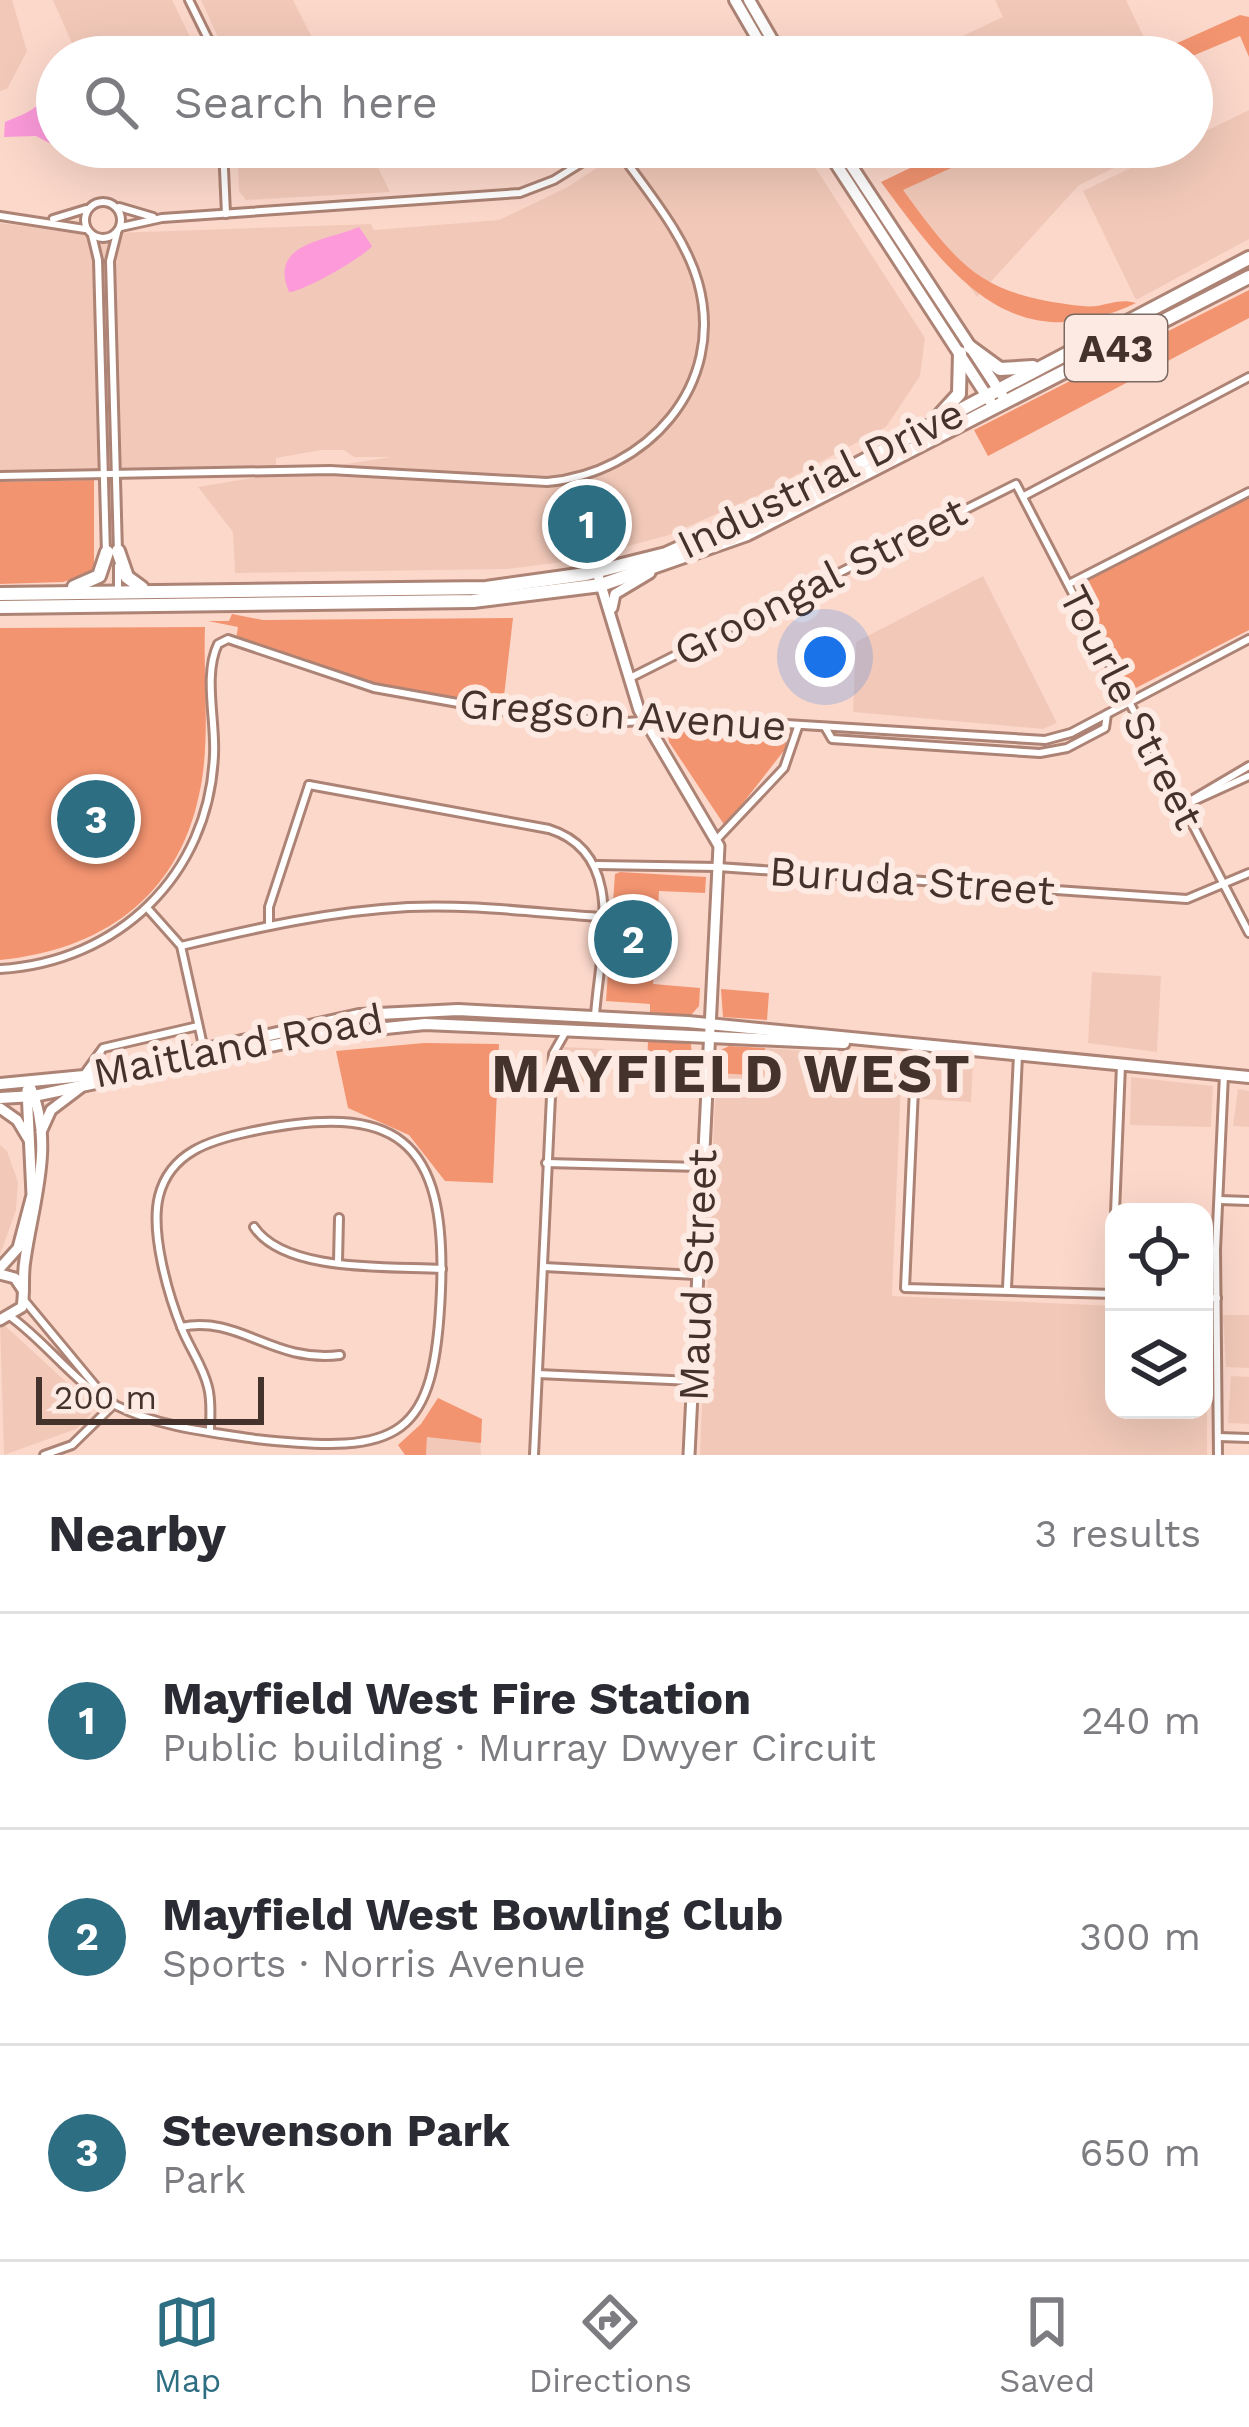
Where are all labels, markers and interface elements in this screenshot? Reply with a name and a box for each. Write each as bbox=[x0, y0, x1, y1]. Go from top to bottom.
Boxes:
search box bbox=[36, 36, 1213, 168]
icon: search bbox=[78, 69, 144, 135]
text: Search here bbox=[174, 76, 438, 129]
road number: A43 bbox=[1065, 315, 1167, 381]
street label: Industrial Drive bbox=[669, 388, 971, 569]
pin: 1 bbox=[548, 479, 626, 569]
street label: Groongal Street bbox=[666, 487, 975, 676]
street label: Tourle Street bbox=[1049, 577, 1214, 837]
your location bbox=[795, 627, 855, 687]
street label: Gregson Avenue bbox=[458, 679, 788, 750]
pin: 3 bbox=[57, 774, 135, 864]
street label: Buruda Street bbox=[767, 846, 1056, 915]
pin: 2 bbox=[594, 894, 672, 984]
street label: Maitland Road bbox=[89, 993, 387, 1098]
district label: MAYFIELD WEST bbox=[491, 1042, 973, 1105]
street label: Maud Street bbox=[669, 1148, 726, 1402]
map controls bbox=[1105, 1203, 1213, 1419]
button: locate bbox=[1105, 1203, 1213, 1311]
button: layers bbox=[1105, 1311, 1213, 1419]
scale bar bbox=[36, 1371, 264, 1424]
text: 200 m bbox=[54, 1378, 157, 1417]
text: Nearby bbox=[48, 1504, 226, 1563]
text: 3 results bbox=[1035, 1511, 1201, 1556]
text: Mayfield West Fire Station bbox=[162, 1672, 751, 1725]
text: 1 bbox=[79, 1698, 95, 1743]
text: 240 m bbox=[1081, 1698, 1201, 1743]
text: Public building · Murray Dwyer Circuit bbox=[162, 1725, 876, 1770]
text: Mayfield West Bowling Club bbox=[162, 1888, 784, 1941]
text: 2 bbox=[75, 1914, 99, 1959]
text: 300 m bbox=[1079, 1914, 1201, 1959]
text: Sports · Norris Avenue bbox=[162, 1941, 586, 1986]
text: Stevenson Park bbox=[162, 2104, 510, 2157]
text: 3 bbox=[75, 2130, 99, 2175]
text: 650 m bbox=[1080, 2130, 1201, 2175]
text: Park bbox=[162, 2157, 246, 2202]
tab: Map bbox=[154, 2289, 221, 2400]
tab: Directions bbox=[529, 2289, 692, 2400]
tab: Saved bbox=[999, 2289, 1095, 2400]

